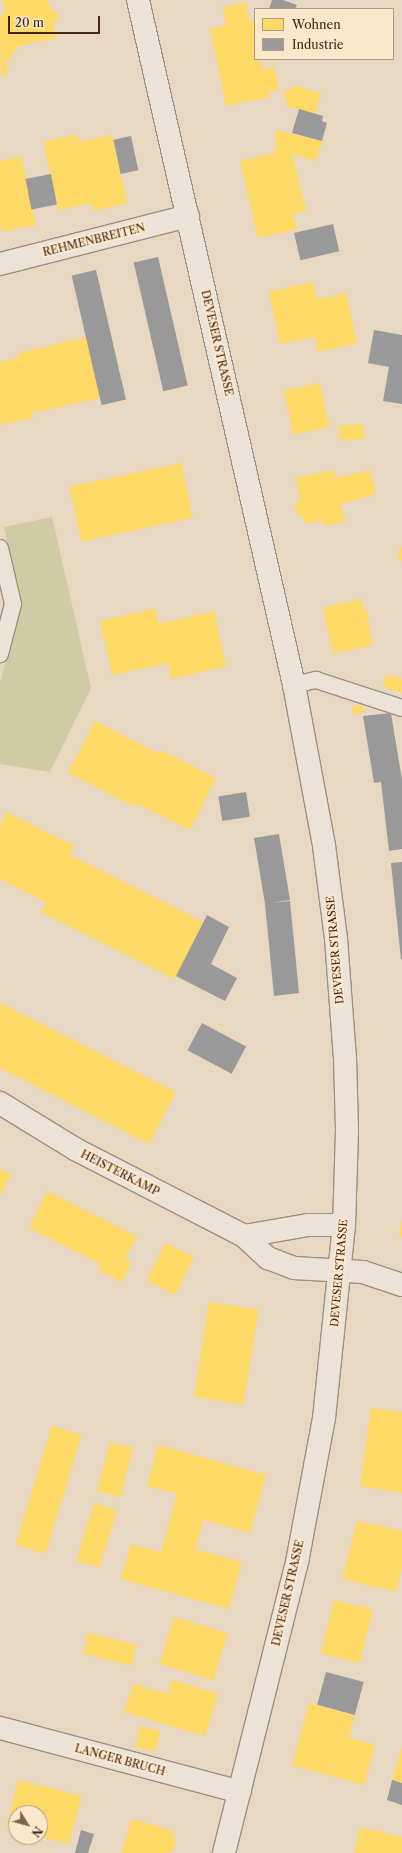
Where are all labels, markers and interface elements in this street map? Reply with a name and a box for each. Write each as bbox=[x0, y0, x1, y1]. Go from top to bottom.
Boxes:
scale bar bbox=[10, 8, 102, 34]
legend bbox=[254, 8, 394, 60]
text: 20 m bbox=[15, 15, 44, 30]
text: Wohnen bbox=[292, 17, 341, 32]
text: Industrie bbox=[292, 37, 344, 52]
street label: REHMENBREITEN bbox=[41, 221, 147, 259]
street label: DEVESER STRASSE bbox=[198, 288, 236, 398]
street label: DEVESER STRASSE bbox=[324, 895, 346, 1005]
street label: HEISTERKAMP bbox=[78, 1147, 162, 1199]
street label: DEVESER STRASSE bbox=[328, 1218, 350, 1328]
street label: DEVESER STRASSE bbox=[269, 1538, 307, 1648]
street label: LANGER BRUCH bbox=[73, 1742, 167, 1778]
north arrow bbox=[8, 1805, 48, 1845]
text: N bbox=[28, 1824, 45, 1840]

